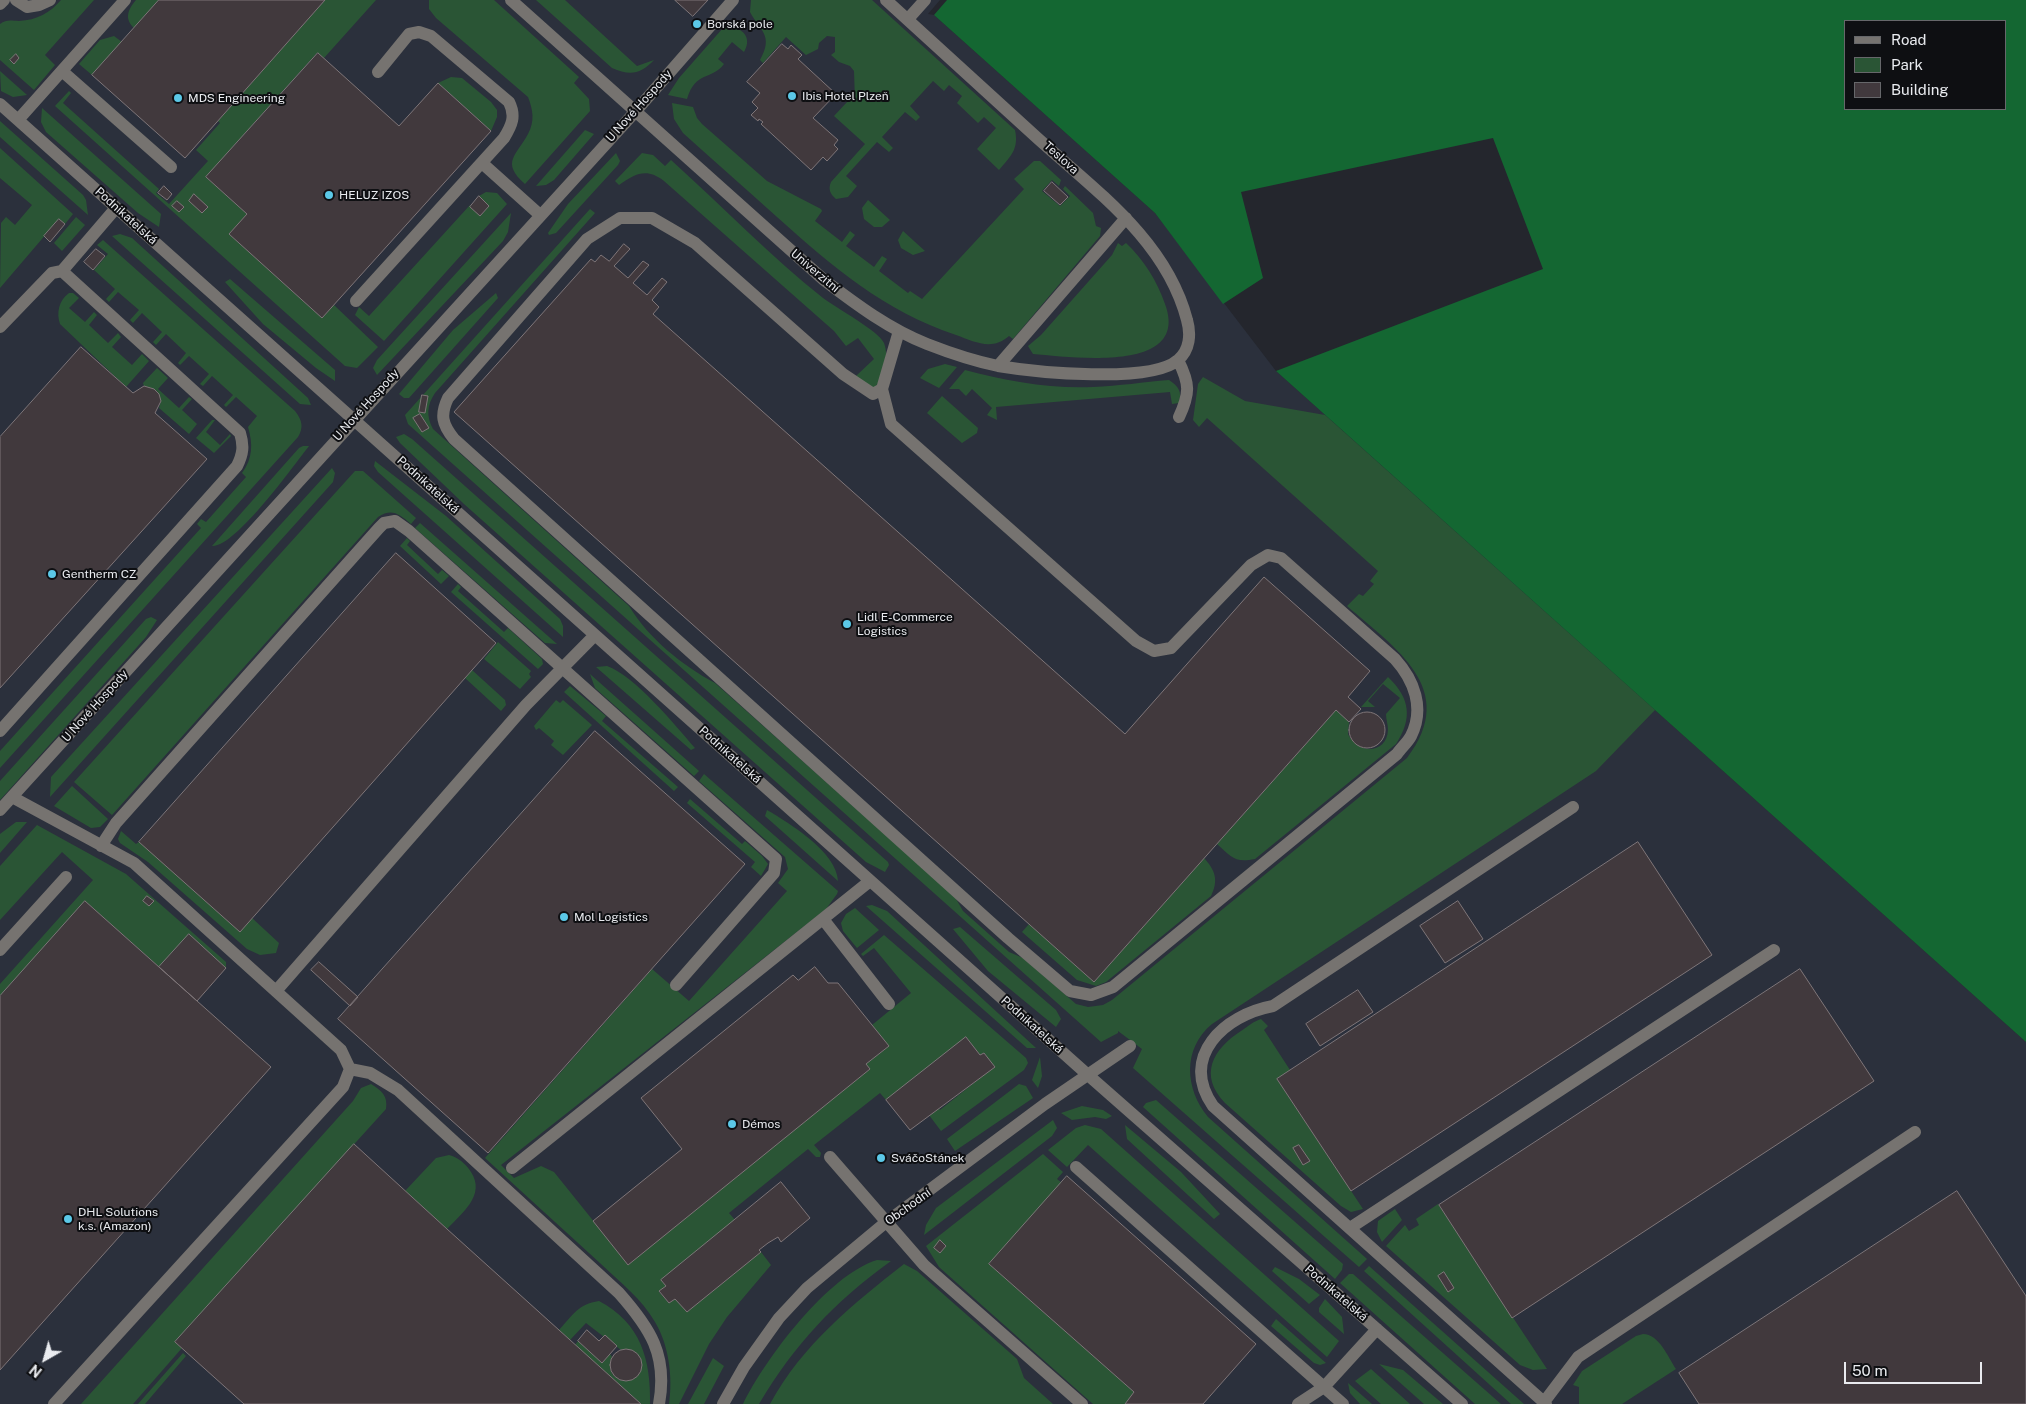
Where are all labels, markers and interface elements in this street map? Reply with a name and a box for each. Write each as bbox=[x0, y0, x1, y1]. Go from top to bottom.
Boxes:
place label: Borská pole bbox=[707, 17, 773, 31]
marker: Borská pole bbox=[691, 18, 703, 30]
legend bbox=[1844, 20, 2006, 110]
text: Road bbox=[1891, 31, 1927, 48]
text: Park bbox=[1891, 56, 1923, 73]
street label: U Nové Hospody bbox=[603, 67, 675, 145]
text: Building bbox=[1891, 81, 1949, 98]
place label: Ibis Hotel Plzeň bbox=[802, 89, 889, 103]
marker: Ibis Hotel Plzeň bbox=[786, 90, 798, 102]
place label: MDS Engineering bbox=[188, 91, 285, 105]
marker: MDS Engineering bbox=[172, 92, 184, 104]
street label: Teslova bbox=[1041, 139, 1081, 177]
street label: Podnikatelská bbox=[92, 184, 160, 248]
place label: HELUZ IZOS bbox=[339, 188, 409, 202]
marker: HELUZ IZOS bbox=[323, 189, 335, 201]
street label: Univerzitní bbox=[788, 247, 842, 295]
street label: U Nové Hospody bbox=[330, 366, 402, 444]
street label: Podnikatelská bbox=[394, 453, 462, 517]
place label: Gentherm CZ bbox=[62, 567, 136, 581]
marker: Gentherm CZ bbox=[46, 568, 58, 580]
place label: Lidl E-Commerce Logistics bbox=[857, 610, 953, 638]
marker: Lidl E-Commerce Logistics bbox=[841, 618, 853, 630]
street label: U Nové Hospody bbox=[59, 667, 131, 745]
street label: Podnikatelská bbox=[696, 723, 764, 787]
place label: Mol Logistics bbox=[574, 910, 648, 924]
marker: Mol Logistics bbox=[558, 911, 570, 923]
street label: Podnikatelská bbox=[998, 993, 1066, 1057]
place label: Démos bbox=[742, 1117, 780, 1131]
marker: Démos bbox=[726, 1118, 738, 1130]
place label: SváčoStánek bbox=[891, 1151, 965, 1165]
marker: SváčoStánek bbox=[875, 1152, 887, 1164]
street label: Obchodní bbox=[882, 1186, 934, 1228]
place label: DHL Solutions k.s. (Amazon) bbox=[78, 1205, 158, 1233]
marker: DHL Solutions k.s. (Amazon) bbox=[62, 1213, 74, 1225]
street label: Podnikatelská bbox=[1302, 1262, 1370, 1324]
north arrow bbox=[20, 1334, 70, 1384]
scale bar bbox=[1846, 1352, 1984, 1384]
text: N bbox=[27, 1361, 45, 1381]
text: 50 m bbox=[1852, 1362, 1887, 1379]

